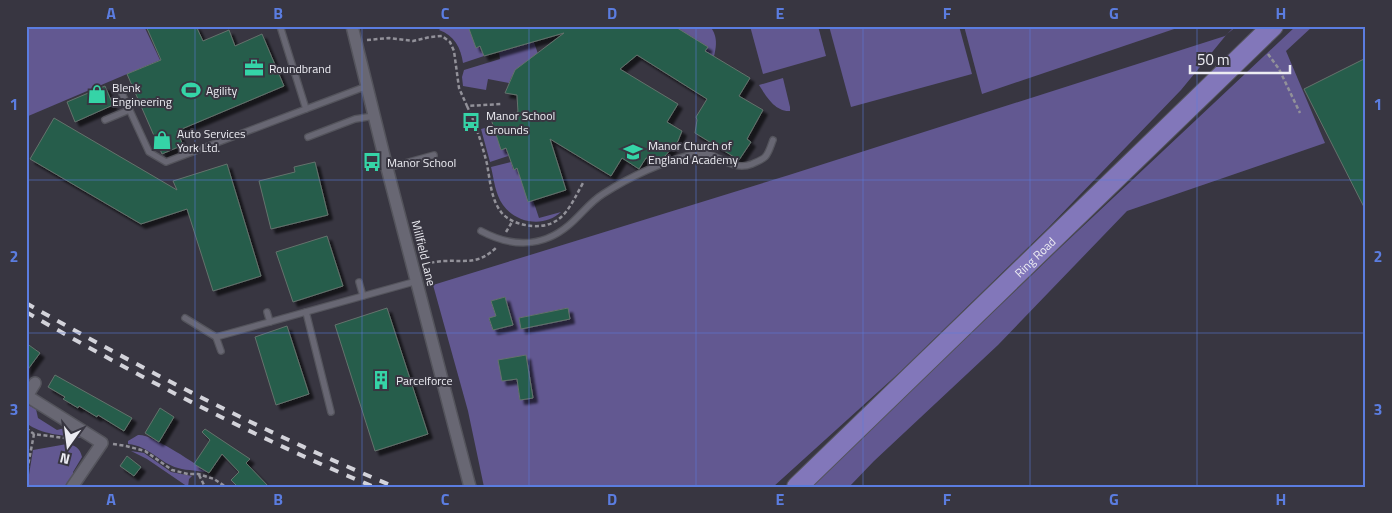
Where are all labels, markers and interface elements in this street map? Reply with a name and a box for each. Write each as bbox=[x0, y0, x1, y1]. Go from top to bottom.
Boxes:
text: A bbox=[106, 1, 116, 25]
text: B bbox=[273, 1, 283, 25]
text: C bbox=[441, 1, 450, 25]
text: D bbox=[607, 1, 617, 25]
text: E bbox=[776, 1, 785, 25]
text: F bbox=[943, 1, 952, 25]
text: G bbox=[1109, 1, 1119, 25]
text: H bbox=[1276, 1, 1286, 25]
scale bar bbox=[1190, 42, 1290, 74]
text: 50 m bbox=[1197, 48, 1230, 71]
office icon: Roundbrand bbox=[243, 57, 265, 79]
place label: Roundbrand bbox=[269, 59, 331, 78]
place label: Blenk Engineering bbox=[112, 78, 172, 111]
sports icon: Agility bbox=[180, 79, 202, 101]
place label: Agility bbox=[206, 81, 237, 100]
shop icon: Blenk Engineering bbox=[86, 83, 108, 105]
text: 1 bbox=[10, 92, 18, 116]
text: 1 bbox=[1374, 92, 1382, 116]
place label: Manor School Grounds bbox=[486, 106, 555, 139]
bus stop icon: Manor School Grounds bbox=[460, 111, 482, 133]
place label: Auto Services York Ltd. bbox=[177, 124, 246, 157]
shop icon: Auto Services York Ltd. bbox=[151, 129, 173, 151]
place label: Manor Church of England Academy bbox=[648, 136, 738, 169]
school or university icon: Manor Church of England Academy bbox=[622, 141, 644, 163]
bus stop icon: Manor School bbox=[361, 151, 383, 173]
place label: Manor School bbox=[387, 153, 456, 172]
street label: Millfield Lane bbox=[407, 218, 441, 288]
street label: Ring Road bbox=[1010, 232, 1060, 281]
text: 2 bbox=[10, 244, 18, 268]
text: 2 bbox=[1374, 244, 1382, 268]
building icon: Parcelforce bbox=[370, 369, 392, 391]
place label: Parcelforce bbox=[396, 371, 453, 390]
text: 3 bbox=[10, 397, 18, 421]
text: 3 bbox=[1374, 397, 1382, 421]
north arrow bbox=[42, 420, 92, 470]
text: N bbox=[57, 448, 72, 470]
text: A bbox=[106, 487, 116, 511]
text: B bbox=[273, 487, 283, 511]
text: C bbox=[441, 487, 450, 511]
text: D bbox=[607, 487, 617, 511]
text: E bbox=[776, 487, 785, 511]
text: F bbox=[943, 487, 952, 511]
text: G bbox=[1109, 487, 1119, 511]
text: H bbox=[1276, 487, 1286, 511]

